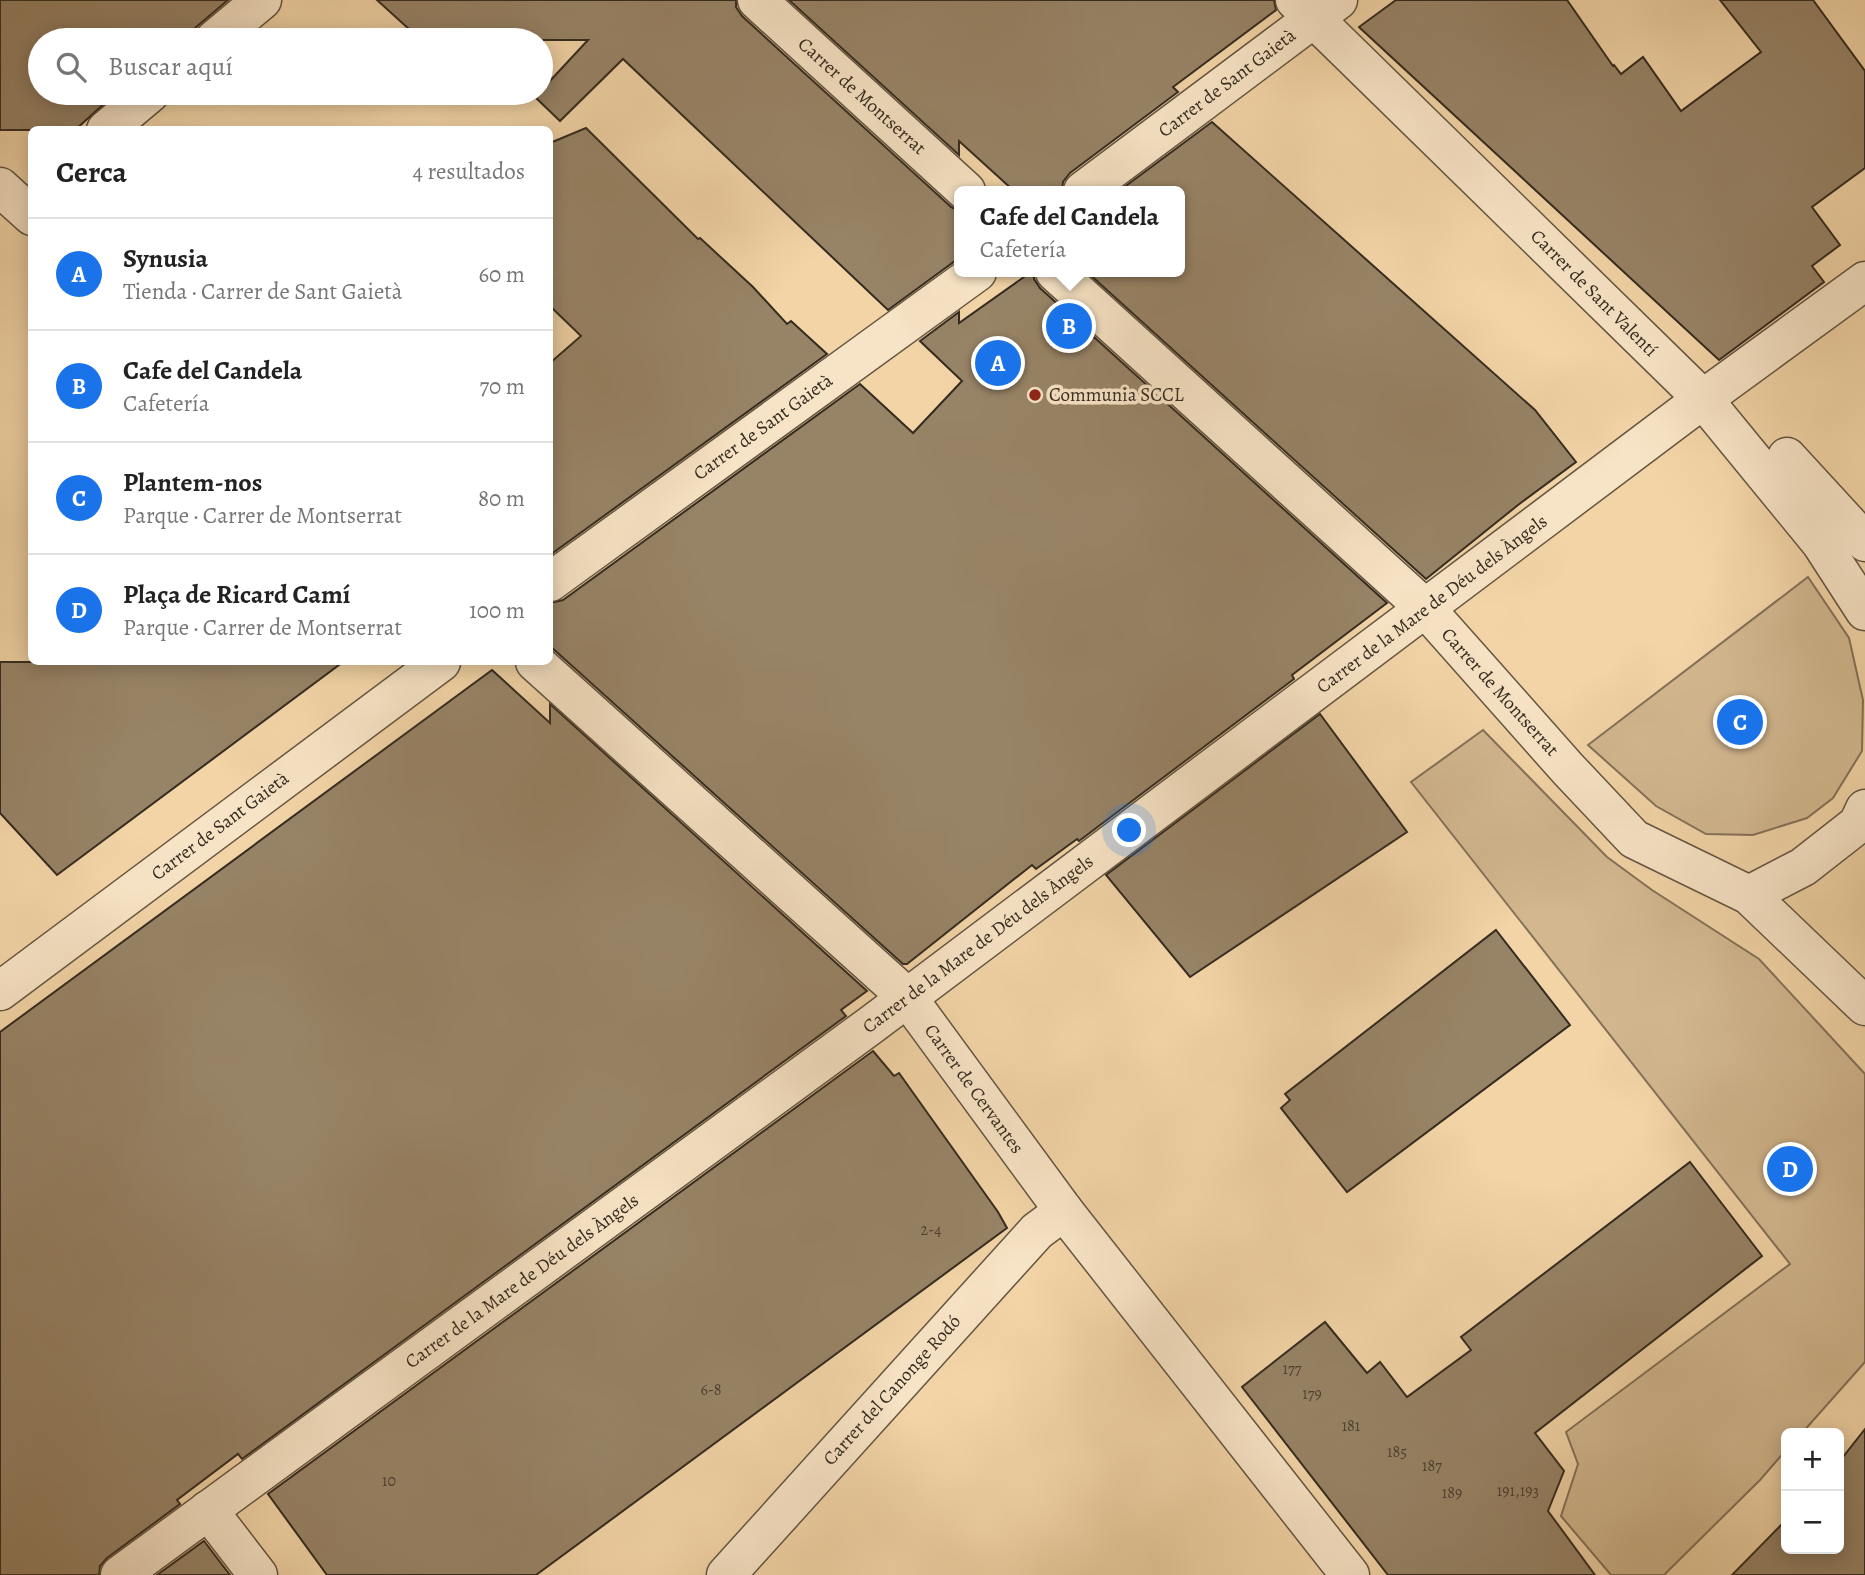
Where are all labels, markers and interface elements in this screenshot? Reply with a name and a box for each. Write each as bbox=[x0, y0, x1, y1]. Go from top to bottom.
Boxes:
street label: Carrer de Sant Gaietà bbox=[1153, 22, 1301, 143]
search box bbox=[28, 28, 553, 105]
street label: Carrer de Montserrat bbox=[792, 31, 932, 161]
icon: search bbox=[52, 48, 90, 86]
text: Buscar aquí bbox=[108, 49, 233, 84]
text: Cerca bbox=[56, 152, 127, 192]
text: 4 resultados bbox=[412, 156, 525, 187]
popup bbox=[954, 186, 1185, 277]
text: Cafe del Candela bbox=[980, 199, 1159, 234]
street label: Carrer de Sant Valentí bbox=[1525, 224, 1663, 362]
text: Cafetería bbox=[980, 234, 1066, 265]
text: Synusia bbox=[123, 241, 208, 276]
text: A bbox=[72, 259, 86, 290]
text: 60 m bbox=[478, 259, 525, 290]
text: Tienda · Carrer de Sant Gaietà bbox=[123, 276, 403, 307]
pin: B bbox=[1046, 300, 1092, 352]
pin: A bbox=[975, 337, 1021, 389]
text: Cafe del Candela bbox=[123, 353, 302, 388]
street label: Carrer de Sant Gaietà bbox=[688, 367, 838, 486]
text: B bbox=[72, 371, 86, 402]
text: 70 m bbox=[479, 371, 525, 402]
place label: Communia SCCL bbox=[1049, 382, 1184, 408]
marker: Communia SCCL bbox=[1027, 387, 1043, 403]
text: Cafetería bbox=[123, 388, 210, 419]
text: Plantem-nos bbox=[123, 465, 262, 500]
text: C bbox=[72, 483, 86, 514]
text: 80 m bbox=[478, 483, 525, 514]
text: Parque · Carrer de Montserrat bbox=[123, 500, 402, 531]
street label: Carrer de la Mare de Déu dels Àngels bbox=[1311, 508, 1553, 700]
text: Plaça de Ricard Camí bbox=[123, 577, 350, 612]
text: D bbox=[71, 595, 87, 626]
text: 100 m bbox=[469, 595, 525, 626]
text: Parque · Carrer de Montserrat bbox=[123, 612, 402, 643]
street label: Carrer de Montserrat bbox=[1435, 622, 1565, 762]
pin: C bbox=[1717, 696, 1763, 748]
street label: Carrer de Sant Gaietà bbox=[146, 765, 294, 886]
your location bbox=[1112, 813, 1146, 847]
street label: Carrer de la Mare de Déu dels Àngels bbox=[857, 848, 1099, 1040]
street label: Carrer de Cervantes bbox=[918, 1019, 1030, 1159]
pin: D bbox=[1767, 1143, 1813, 1195]
street label: Carrer de la Mare de Déu dels Àngels bbox=[400, 1187, 644, 1375]
house number: 2-4 bbox=[921, 1219, 941, 1241]
street label: Carrer del Canonge Rodó bbox=[817, 1309, 967, 1471]
house number: 177 bbox=[1283, 1358, 1302, 1380]
house number: 6-8 bbox=[700, 1379, 722, 1401]
house number: 179 bbox=[1302, 1383, 1322, 1405]
house number: 181 bbox=[1342, 1415, 1361, 1437]
map controls bbox=[1781, 1428, 1844, 1554]
button: + bbox=[1781, 1428, 1844, 1491]
house number: 185 bbox=[1387, 1441, 1407, 1463]
house number: 187 bbox=[1422, 1455, 1442, 1477]
house number: 10 bbox=[382, 1470, 396, 1492]
house number: 191,193 bbox=[1497, 1480, 1539, 1502]
house number: 189 bbox=[1442, 1482, 1462, 1504]
button: − bbox=[1781, 1491, 1844, 1554]

